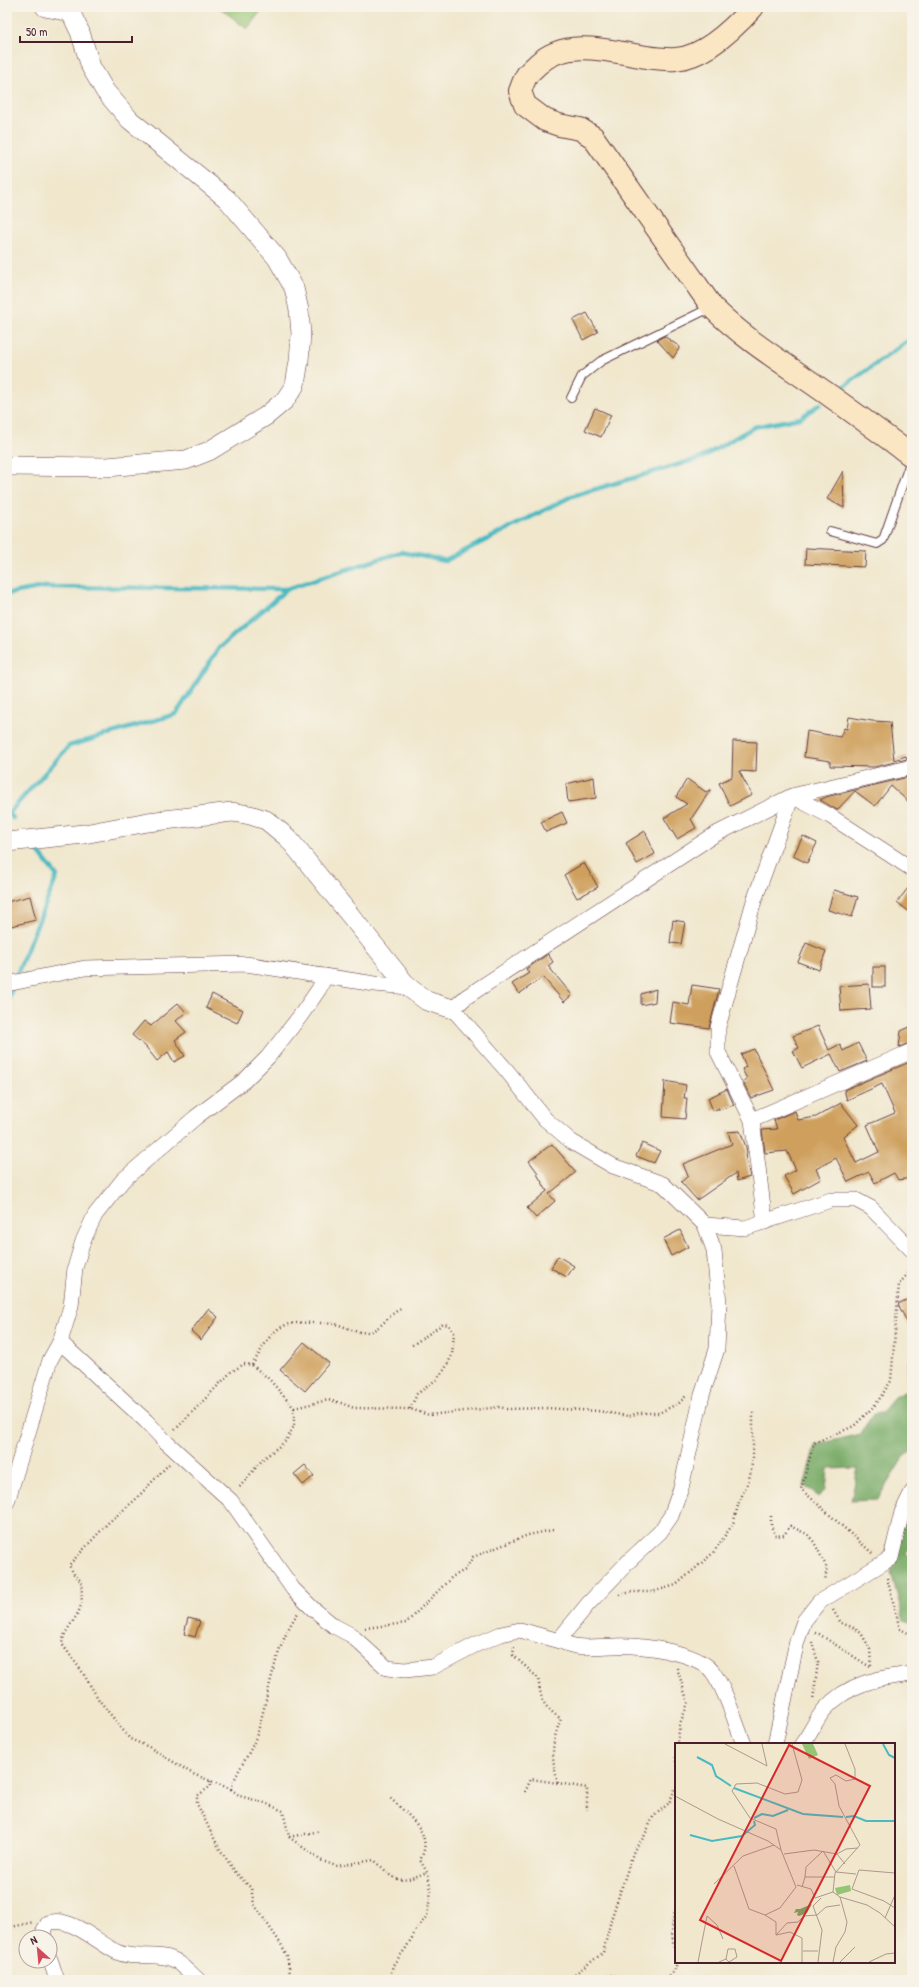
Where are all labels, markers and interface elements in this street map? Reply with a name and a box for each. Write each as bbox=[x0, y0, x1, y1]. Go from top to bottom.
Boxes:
scale bar bbox=[20, 18, 132, 44]
text: 50 m bbox=[26, 23, 47, 40]
inset map bbox=[675, 1743, 895, 1963]
north arrow bbox=[18, 1929, 58, 1969]
text: N bbox=[28, 1932, 39, 1948]

